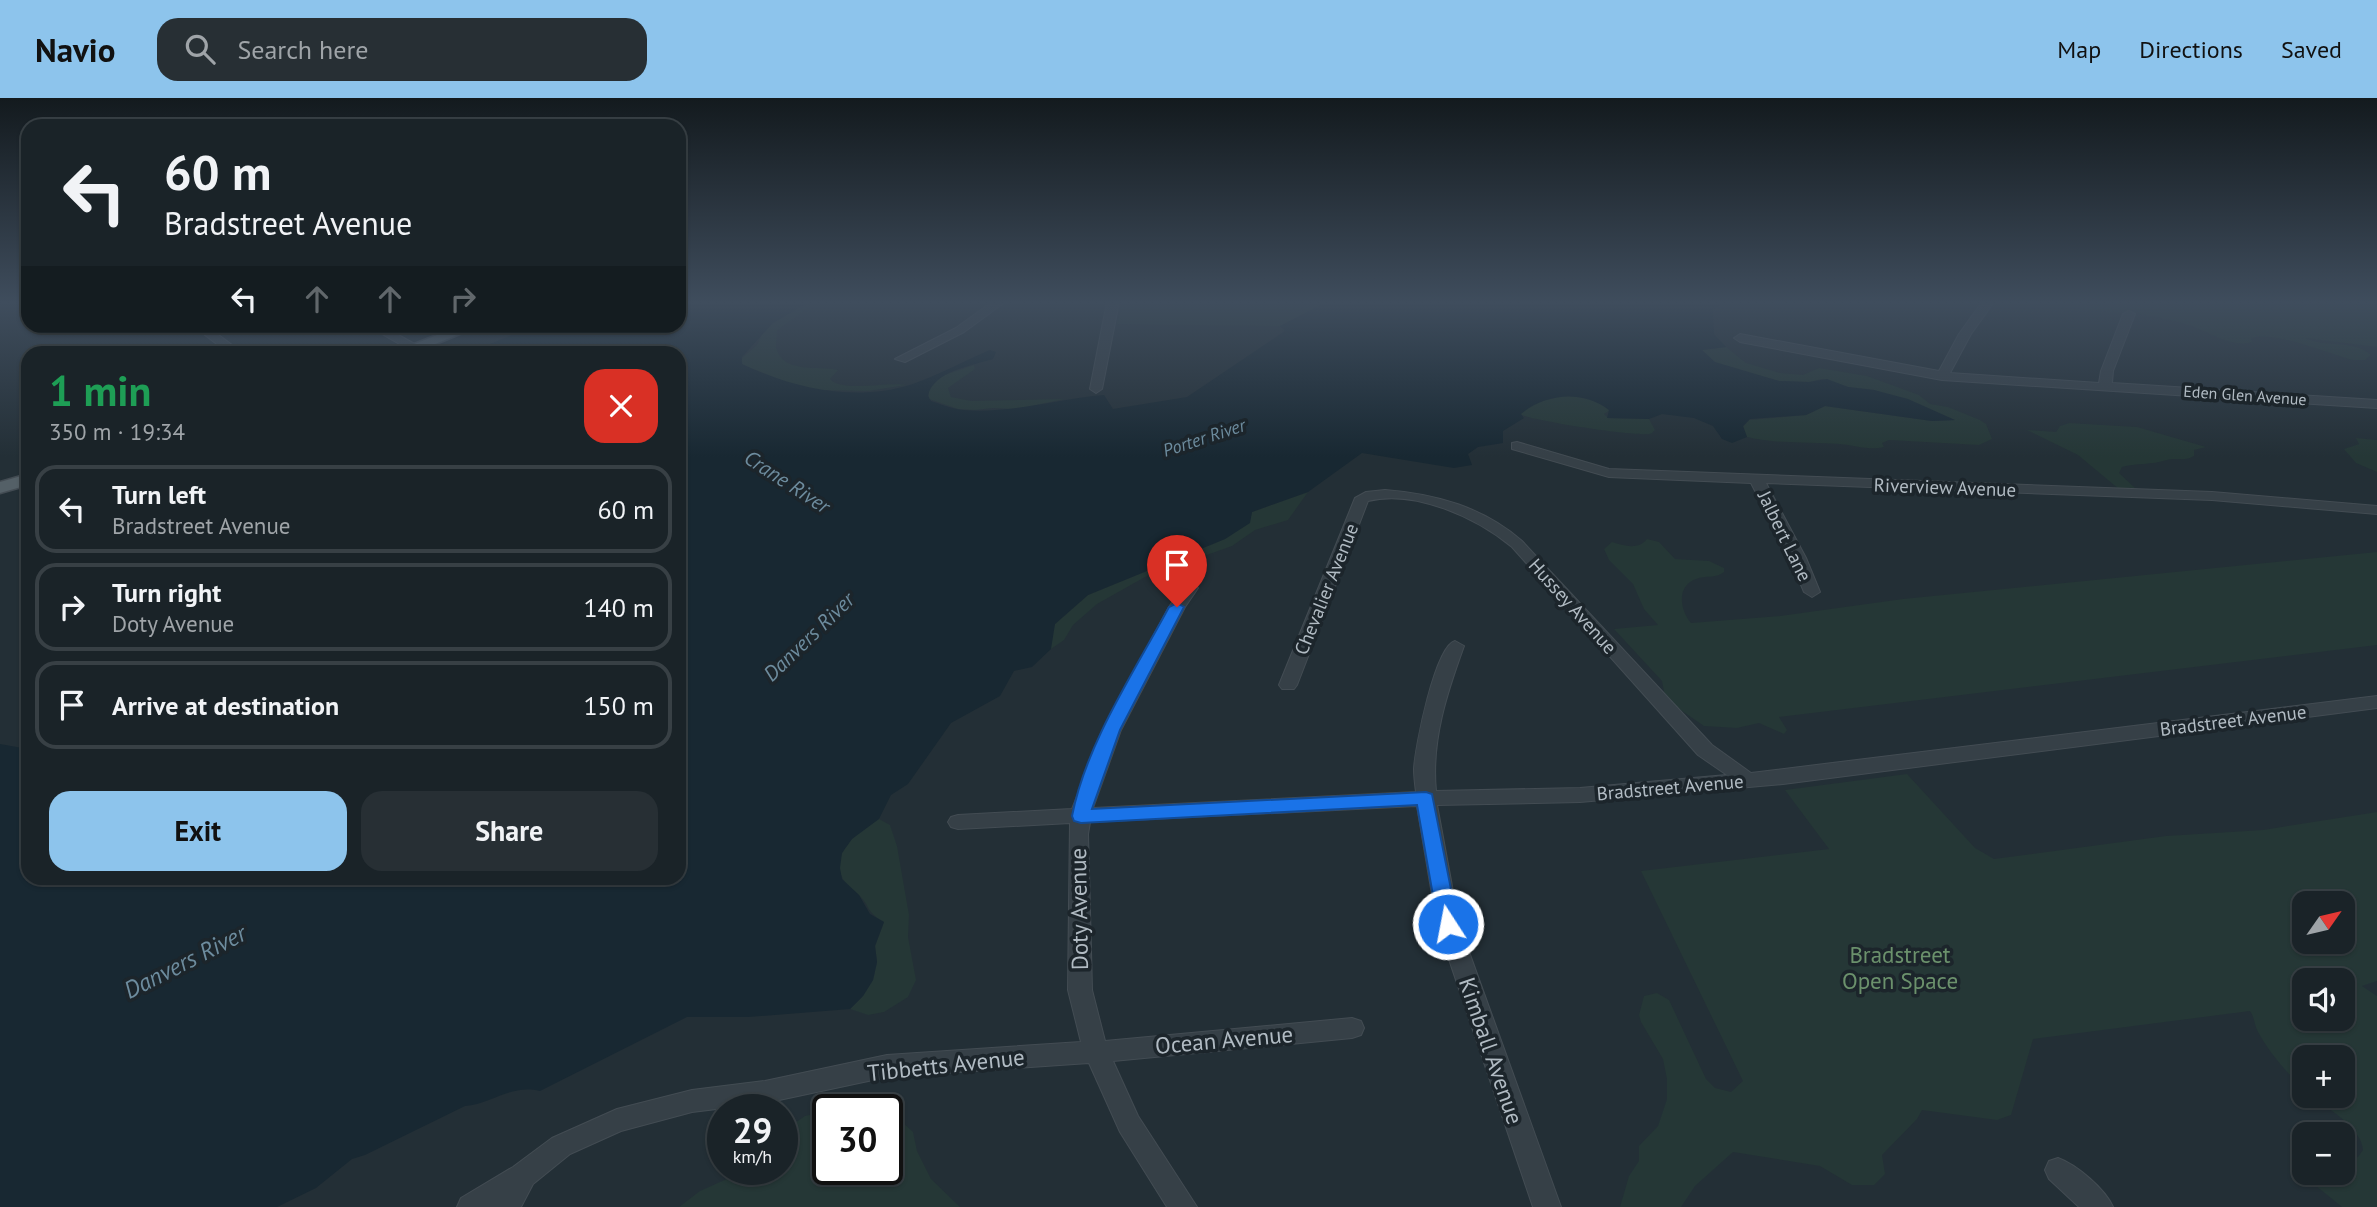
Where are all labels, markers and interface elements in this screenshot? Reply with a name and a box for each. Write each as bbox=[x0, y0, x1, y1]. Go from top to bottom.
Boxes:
search box bbox=[157, 18, 647, 81]
text: Navio bbox=[35, 28, 115, 71]
icon: search bbox=[181, 30, 219, 68]
text: Search here bbox=[237, 33, 369, 66]
text: Map bbox=[2057, 34, 2101, 65]
text: Directions bbox=[2139, 34, 2243, 65]
text: Saved bbox=[2281, 34, 2342, 65]
text: 60 m bbox=[164, 140, 271, 204]
icon: left bbox=[49, 147, 140, 238]
text: Bradstreet Avenue bbox=[164, 202, 412, 244]
icon: left bbox=[225, 280, 263, 318]
icon: ahead bbox=[298, 280, 336, 318]
icon: ahead bbox=[371, 280, 409, 318]
icon: right bbox=[444, 280, 482, 318]
text: 1 min bbox=[49, 363, 151, 418]
button: close bbox=[584, 369, 658, 443]
street label: Eden Glen Avenue bbox=[2183, 381, 2307, 409]
water label: Porter River bbox=[1160, 413, 1249, 462]
text: 350 m · 19:34 bbox=[49, 417, 185, 446]
water label: Crane River bbox=[739, 444, 837, 520]
street label: Riverview Avenue bbox=[1873, 473, 2017, 501]
text: Turn left bbox=[112, 478, 206, 511]
street label: Jalbert Lane bbox=[1752, 486, 1817, 585]
icon: left bbox=[53, 490, 91, 528]
text: 60 m bbox=[598, 493, 654, 526]
text: Bradstreet Avenue bbox=[112, 511, 290, 540]
street label: Chevalier Avenue bbox=[1289, 520, 1363, 658]
pin bbox=[1147, 535, 1207, 607]
icon: arrive bbox=[1158, 546, 1196, 584]
street label: Hussey Avenue bbox=[1524, 553, 1622, 659]
text: Turn right bbox=[112, 576, 221, 609]
water label: Danvers River bbox=[757, 585, 861, 687]
icon: right bbox=[53, 588, 91, 626]
text: 140 m bbox=[583, 591, 654, 624]
text: Doty Avenue bbox=[112, 609, 234, 638]
icon: arrive bbox=[53, 686, 91, 724]
text: Arrive at destination bbox=[112, 689, 339, 722]
text: 150 m bbox=[583, 689, 654, 722]
street label: Bradstreet Avenue bbox=[2158, 699, 2308, 741]
street label: Bradstreet Avenue bbox=[1596, 769, 1744, 805]
button: Exit bbox=[49, 791, 347, 871]
button: Share bbox=[361, 791, 658, 871]
street label: Doty Avenue bbox=[1063, 848, 1094, 970]
position arrow bbox=[1411, 887, 1485, 961]
north arrow bbox=[2292, 891, 2356, 954]
map controls bbox=[2292, 891, 2355, 1185]
water label: Danvers River bbox=[118, 917, 253, 1006]
park label: Bradstreet Open Space bbox=[1842, 940, 1958, 995]
button: sound bbox=[2292, 968, 2355, 1031]
street label: Kimball Avenue bbox=[1453, 974, 1530, 1128]
street label: Ocean Avenue bbox=[1154, 1019, 1294, 1060]
street label: Tibbetts Avenue bbox=[866, 1042, 1026, 1087]
button: + bbox=[2292, 1045, 2355, 1108]
speed limit sign: 30 bbox=[812, 1094, 903, 1185]
text: 29 bbox=[733, 1107, 772, 1153]
button: − bbox=[2292, 1122, 2355, 1185]
text: km/h bbox=[733, 1145, 772, 1168]

